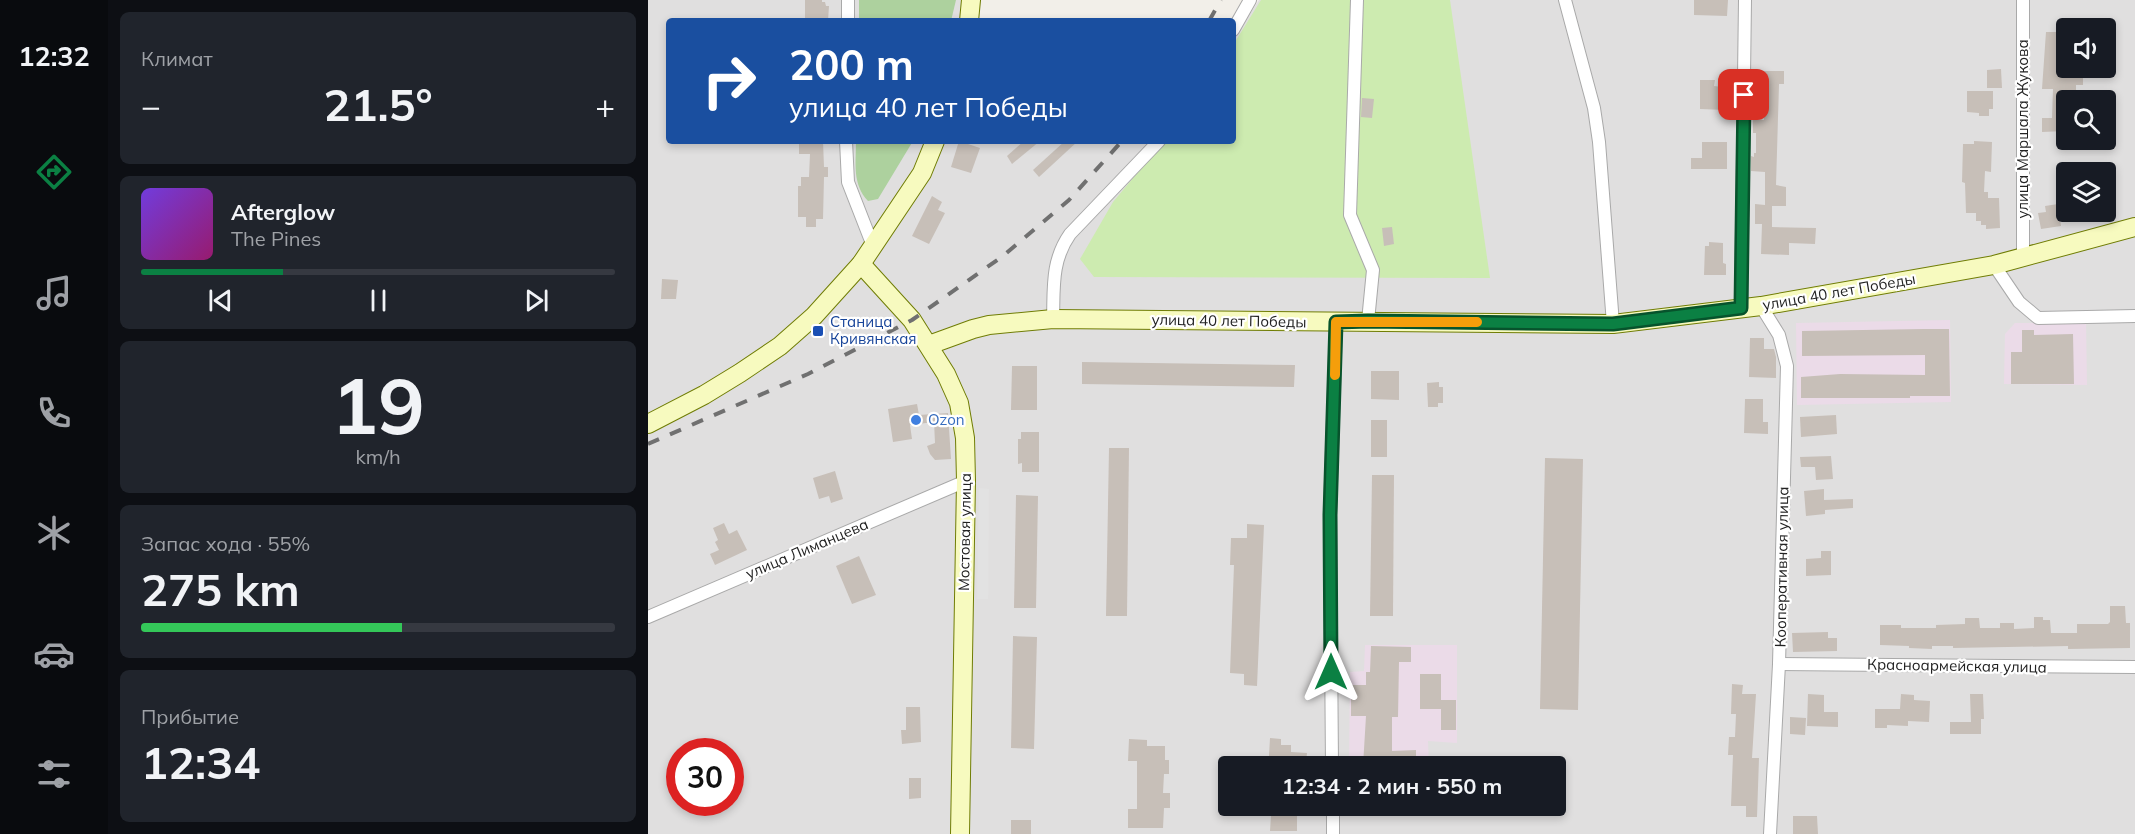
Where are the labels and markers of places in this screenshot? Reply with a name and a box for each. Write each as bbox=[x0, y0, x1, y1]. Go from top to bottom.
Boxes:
pin bbox=[1718, 69, 1769, 120]
place label: Станица Кривянская bbox=[830, 312, 917, 348]
marker: Станица Кривянская bbox=[811, 324, 825, 338]
place label: Ozon bbox=[928, 410, 965, 429]
marker: Ozon bbox=[909, 413, 923, 427]

